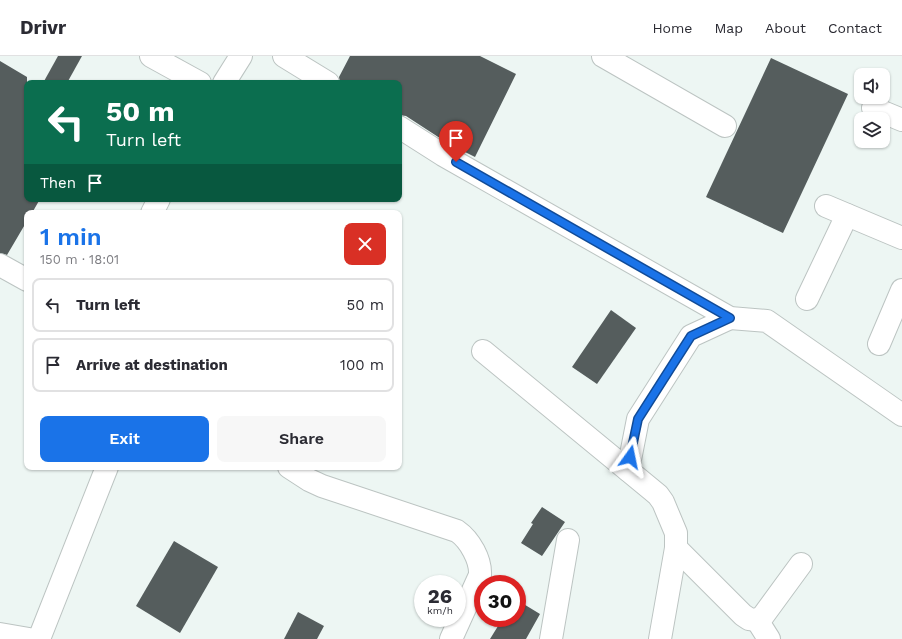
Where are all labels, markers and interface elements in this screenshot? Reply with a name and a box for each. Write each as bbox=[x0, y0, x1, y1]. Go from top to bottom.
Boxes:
text: Drivr bbox=[20, 16, 66, 39]
text: Home bbox=[652, 20, 692, 36]
text: Map bbox=[714, 20, 743, 36]
text: About bbox=[765, 20, 806, 36]
text: Contact bbox=[828, 20, 882, 36]
map controls bbox=[854, 68, 890, 148]
button: sound bbox=[854, 68, 890, 104]
text: 50 m bbox=[106, 95, 175, 128]
icon: left bbox=[40, 96, 92, 148]
button: layers bbox=[854, 112, 890, 148]
pin bbox=[439, 121, 473, 162]
icon: arrive bbox=[445, 127, 467, 149]
text: Turn left bbox=[106, 129, 181, 150]
icon: arrive bbox=[84, 172, 106, 194]
text: Then bbox=[40, 174, 76, 192]
text: 1 min bbox=[40, 223, 102, 251]
button: close bbox=[344, 223, 386, 265]
text: 150 m · 18:01 bbox=[40, 252, 119, 267]
icon: left bbox=[42, 294, 64, 316]
text: Turn left bbox=[76, 296, 140, 314]
text: 50 m bbox=[347, 296, 384, 314]
icon: arrive bbox=[42, 354, 64, 376]
text: Arrive at destination bbox=[76, 356, 228, 374]
text: 100 m bbox=[340, 356, 384, 374]
button: Exit bbox=[40, 416, 209, 462]
button: Share bbox=[217, 416, 386, 462]
position arrow bbox=[609, 436, 651, 478]
speed limit sign: 30 bbox=[474, 575, 526, 627]
text: 26 bbox=[428, 584, 452, 608]
text: km/h bbox=[427, 605, 453, 616]

